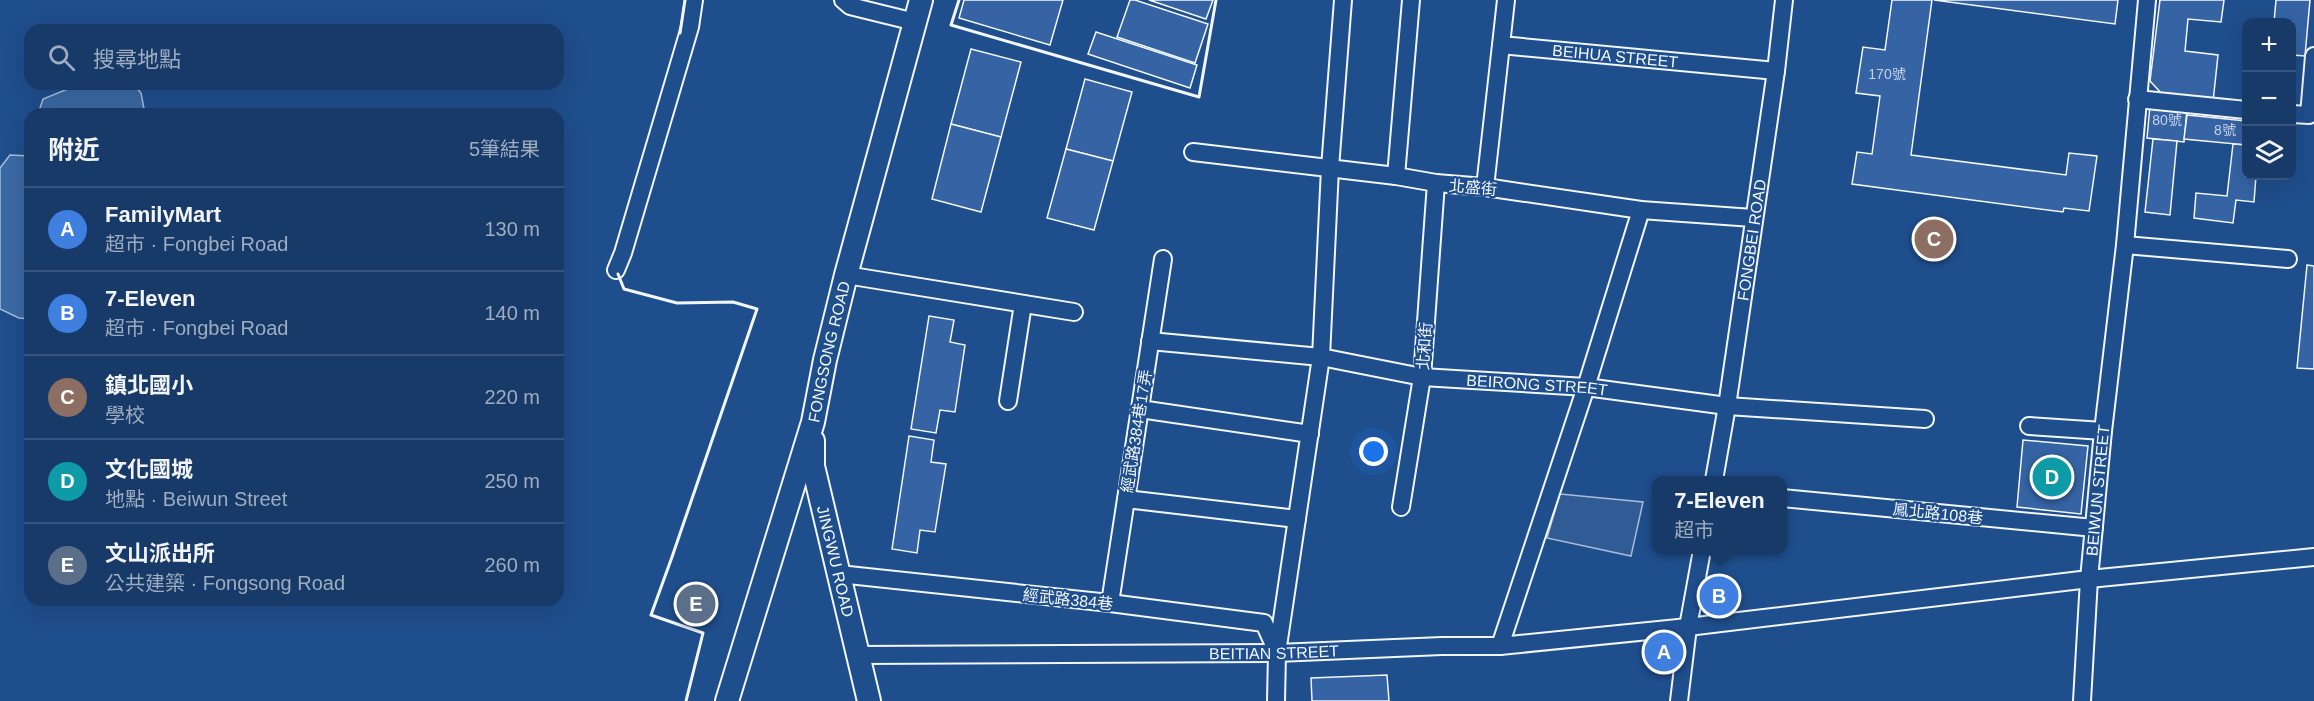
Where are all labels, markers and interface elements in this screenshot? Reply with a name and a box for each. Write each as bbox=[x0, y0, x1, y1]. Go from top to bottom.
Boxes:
map controls bbox=[2242, 18, 2296, 180]
button: + bbox=[2242, 18, 2296, 72]
search box bbox=[24, 24, 564, 90]
icon: search bbox=[45, 41, 78, 74]
street label: BEIHUA STREET bbox=[1551, 42, 1679, 71]
text: 搜尋地點 bbox=[93, 47, 181, 72]
house number: 170號 bbox=[1868, 66, 1906, 82]
button: − bbox=[2242, 72, 2296, 126]
house number: 80號 bbox=[2152, 112, 2182, 128]
house number: 8號 bbox=[2214, 122, 2236, 138]
button: layers bbox=[2242, 126, 2296, 180]
text: 附近 bbox=[48, 135, 100, 165]
text: 5筆結果 bbox=[469, 138, 540, 160]
street label: 北盛街 bbox=[1448, 177, 1498, 198]
street label: FONGBEI ROAD bbox=[1734, 178, 1769, 302]
text: FamilyMart bbox=[105, 202, 221, 227]
pin: C bbox=[1914, 216, 1954, 262]
text: A bbox=[60, 218, 75, 240]
text: 130 m bbox=[484, 218, 540, 240]
text: 超市 · Fongbei Road bbox=[105, 233, 288, 255]
street label: FONGSONG ROAD bbox=[805, 280, 853, 424]
text: 7-Eleven bbox=[105, 286, 196, 311]
text: B bbox=[60, 302, 75, 324]
text: 140 m bbox=[484, 302, 540, 324]
text: 超市 · Fongbei Road bbox=[105, 317, 288, 339]
street label: 北和街 bbox=[1414, 321, 1435, 371]
street label: 經武路384巷17弄 bbox=[1118, 368, 1155, 494]
street label: BEIRONG STREET bbox=[1466, 372, 1609, 399]
text: 鎮北國小 bbox=[105, 373, 193, 398]
text: C bbox=[60, 386, 75, 408]
text: 220 m bbox=[484, 386, 540, 408]
text: 學校 bbox=[105, 404, 145, 426]
street label: BEIWUN STREET bbox=[2083, 424, 2113, 557]
your location bbox=[1359, 437, 1388, 466]
pin: D bbox=[2032, 454, 2072, 500]
text: 文化國城 bbox=[105, 457, 193, 482]
text: D bbox=[60, 470, 75, 492]
text: 250 m bbox=[484, 470, 540, 492]
popup bbox=[1652, 476, 1787, 554]
text: 地點 · Beiwun Street bbox=[105, 488, 287, 510]
text: 7-Eleven bbox=[1674, 488, 1765, 513]
street label: 鳳北路108巷 bbox=[1892, 500, 1984, 527]
street label: JINGWU ROAD bbox=[814, 504, 857, 619]
text: 超市 bbox=[1674, 519, 1714, 541]
text: 文山派出所 bbox=[105, 541, 215, 566]
text: E bbox=[61, 554, 74, 576]
text: 260 m bbox=[484, 554, 540, 576]
text: 公共建築 · Fongsong Road bbox=[105, 572, 345, 594]
pin: B bbox=[1700, 574, 1738, 618]
pin: E bbox=[676, 582, 716, 626]
street label: 經武路384巷 bbox=[1022, 586, 1114, 613]
pin: A bbox=[1644, 630, 1684, 674]
street label: BEITIAN STREET bbox=[1209, 642, 1339, 662]

